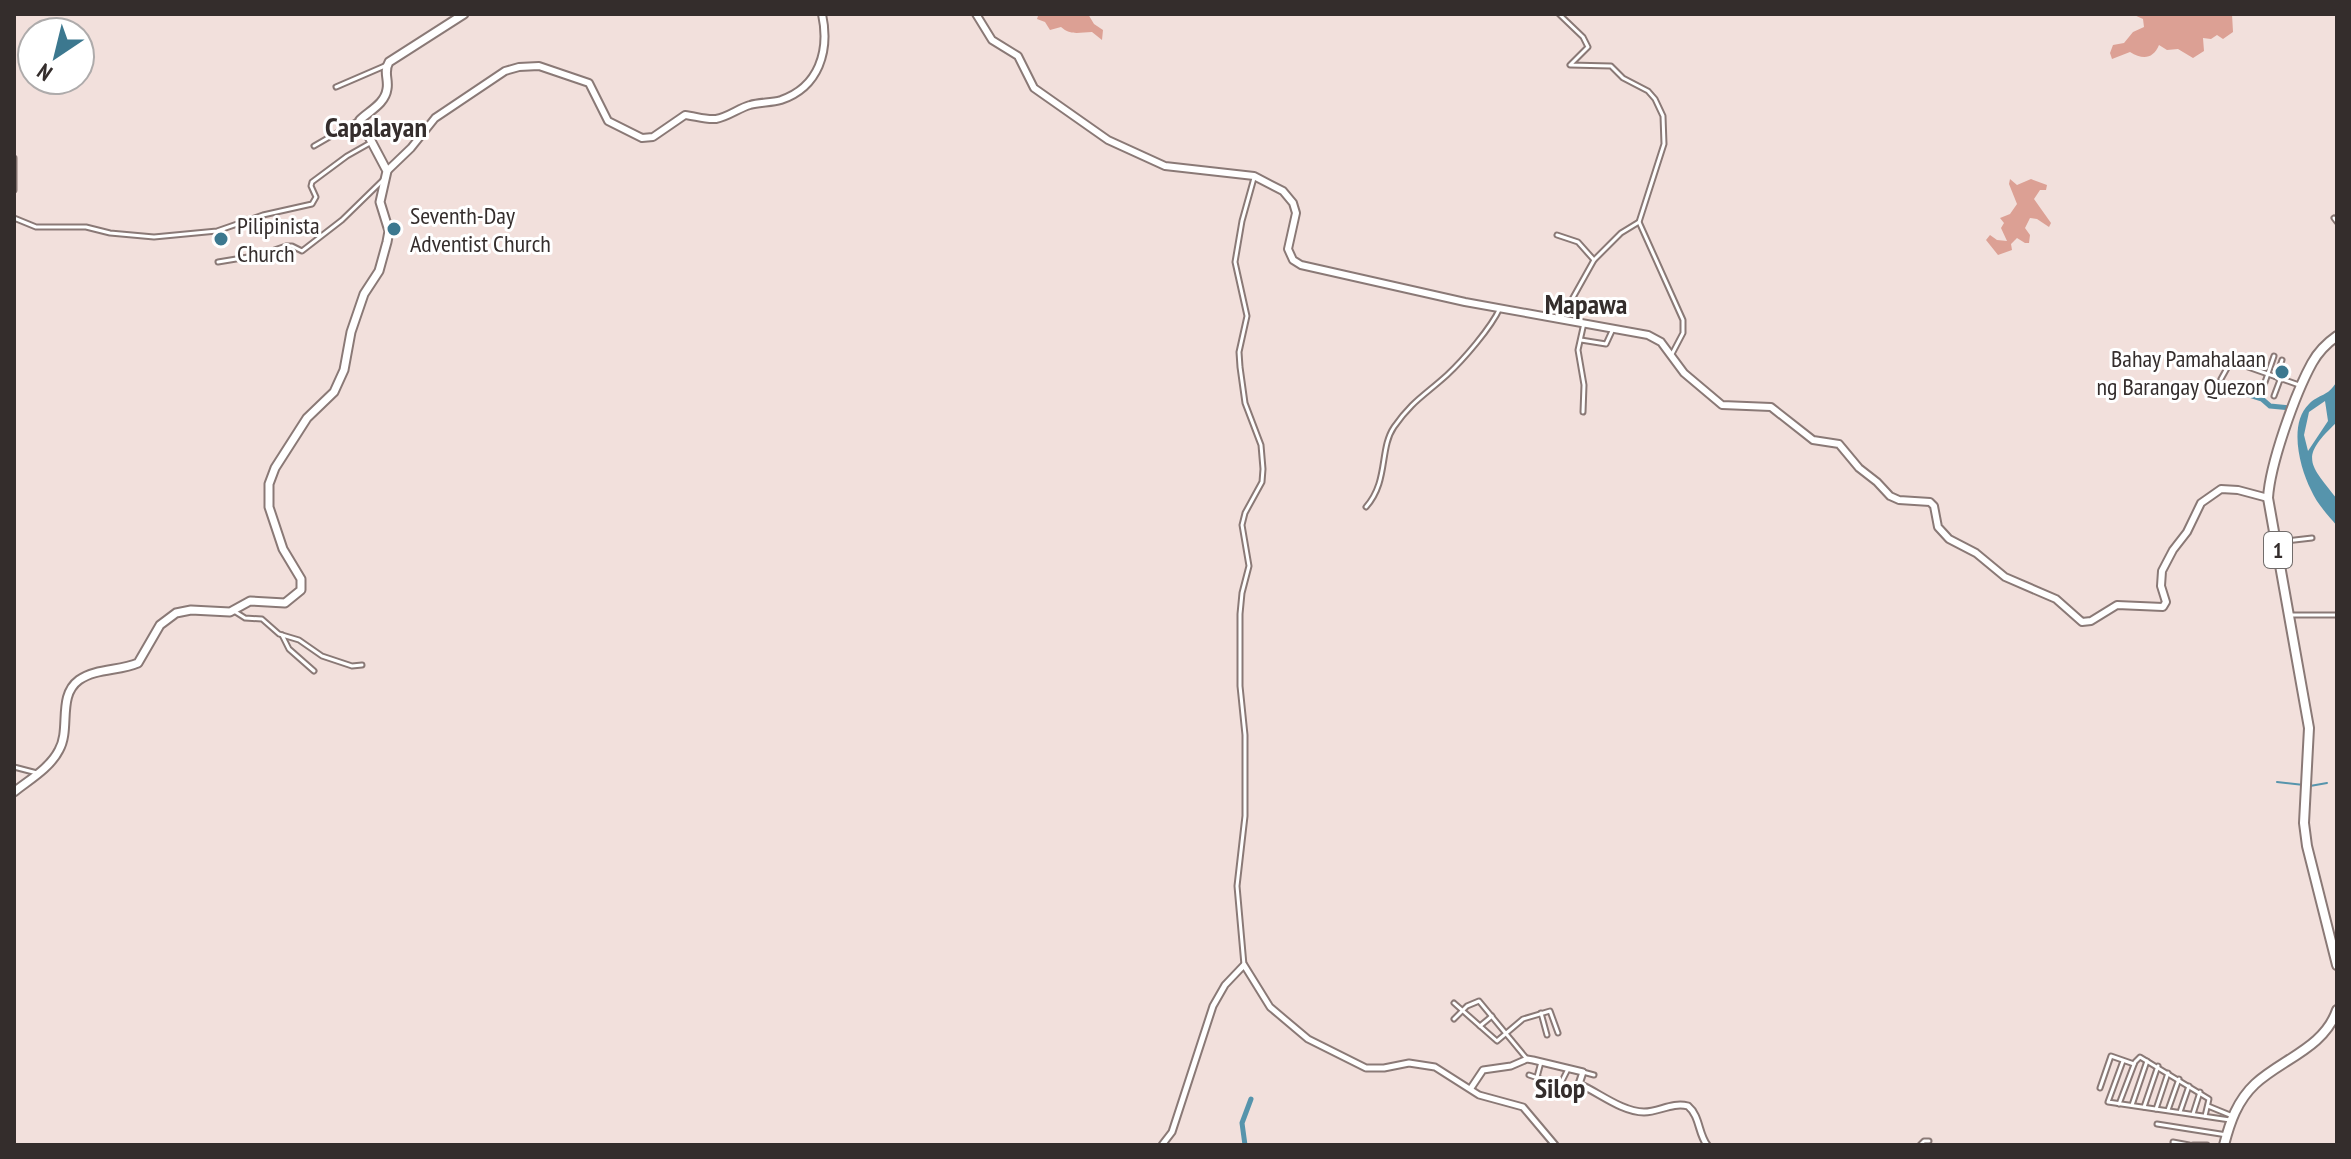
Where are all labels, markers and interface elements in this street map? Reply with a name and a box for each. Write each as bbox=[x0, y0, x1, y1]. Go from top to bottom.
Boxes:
north arrow bbox=[16, 16, 96, 96]
text: N bbox=[32, 58, 57, 87]
district label: Capalayan bbox=[325, 108, 427, 145]
place label: Seventh-Day Adventist Church bbox=[410, 200, 551, 259]
place label: Pilipinista Church bbox=[237, 210, 320, 269]
marker: Seventh-Day Adventist Church bbox=[385, 220, 403, 238]
marker: Pilipinista Church bbox=[212, 230, 230, 248]
district label: Mapawa bbox=[1545, 285, 1627, 322]
place label: Bahay Pamahalaan ng Barangay Quezon bbox=[2096, 343, 2266, 402]
marker: Bahay Pamahalaan ng Barangay Quezon bbox=[2273, 363, 2291, 381]
road number: 1 bbox=[2264, 532, 2292, 568]
district label: Silop bbox=[1535, 1069, 1585, 1106]

